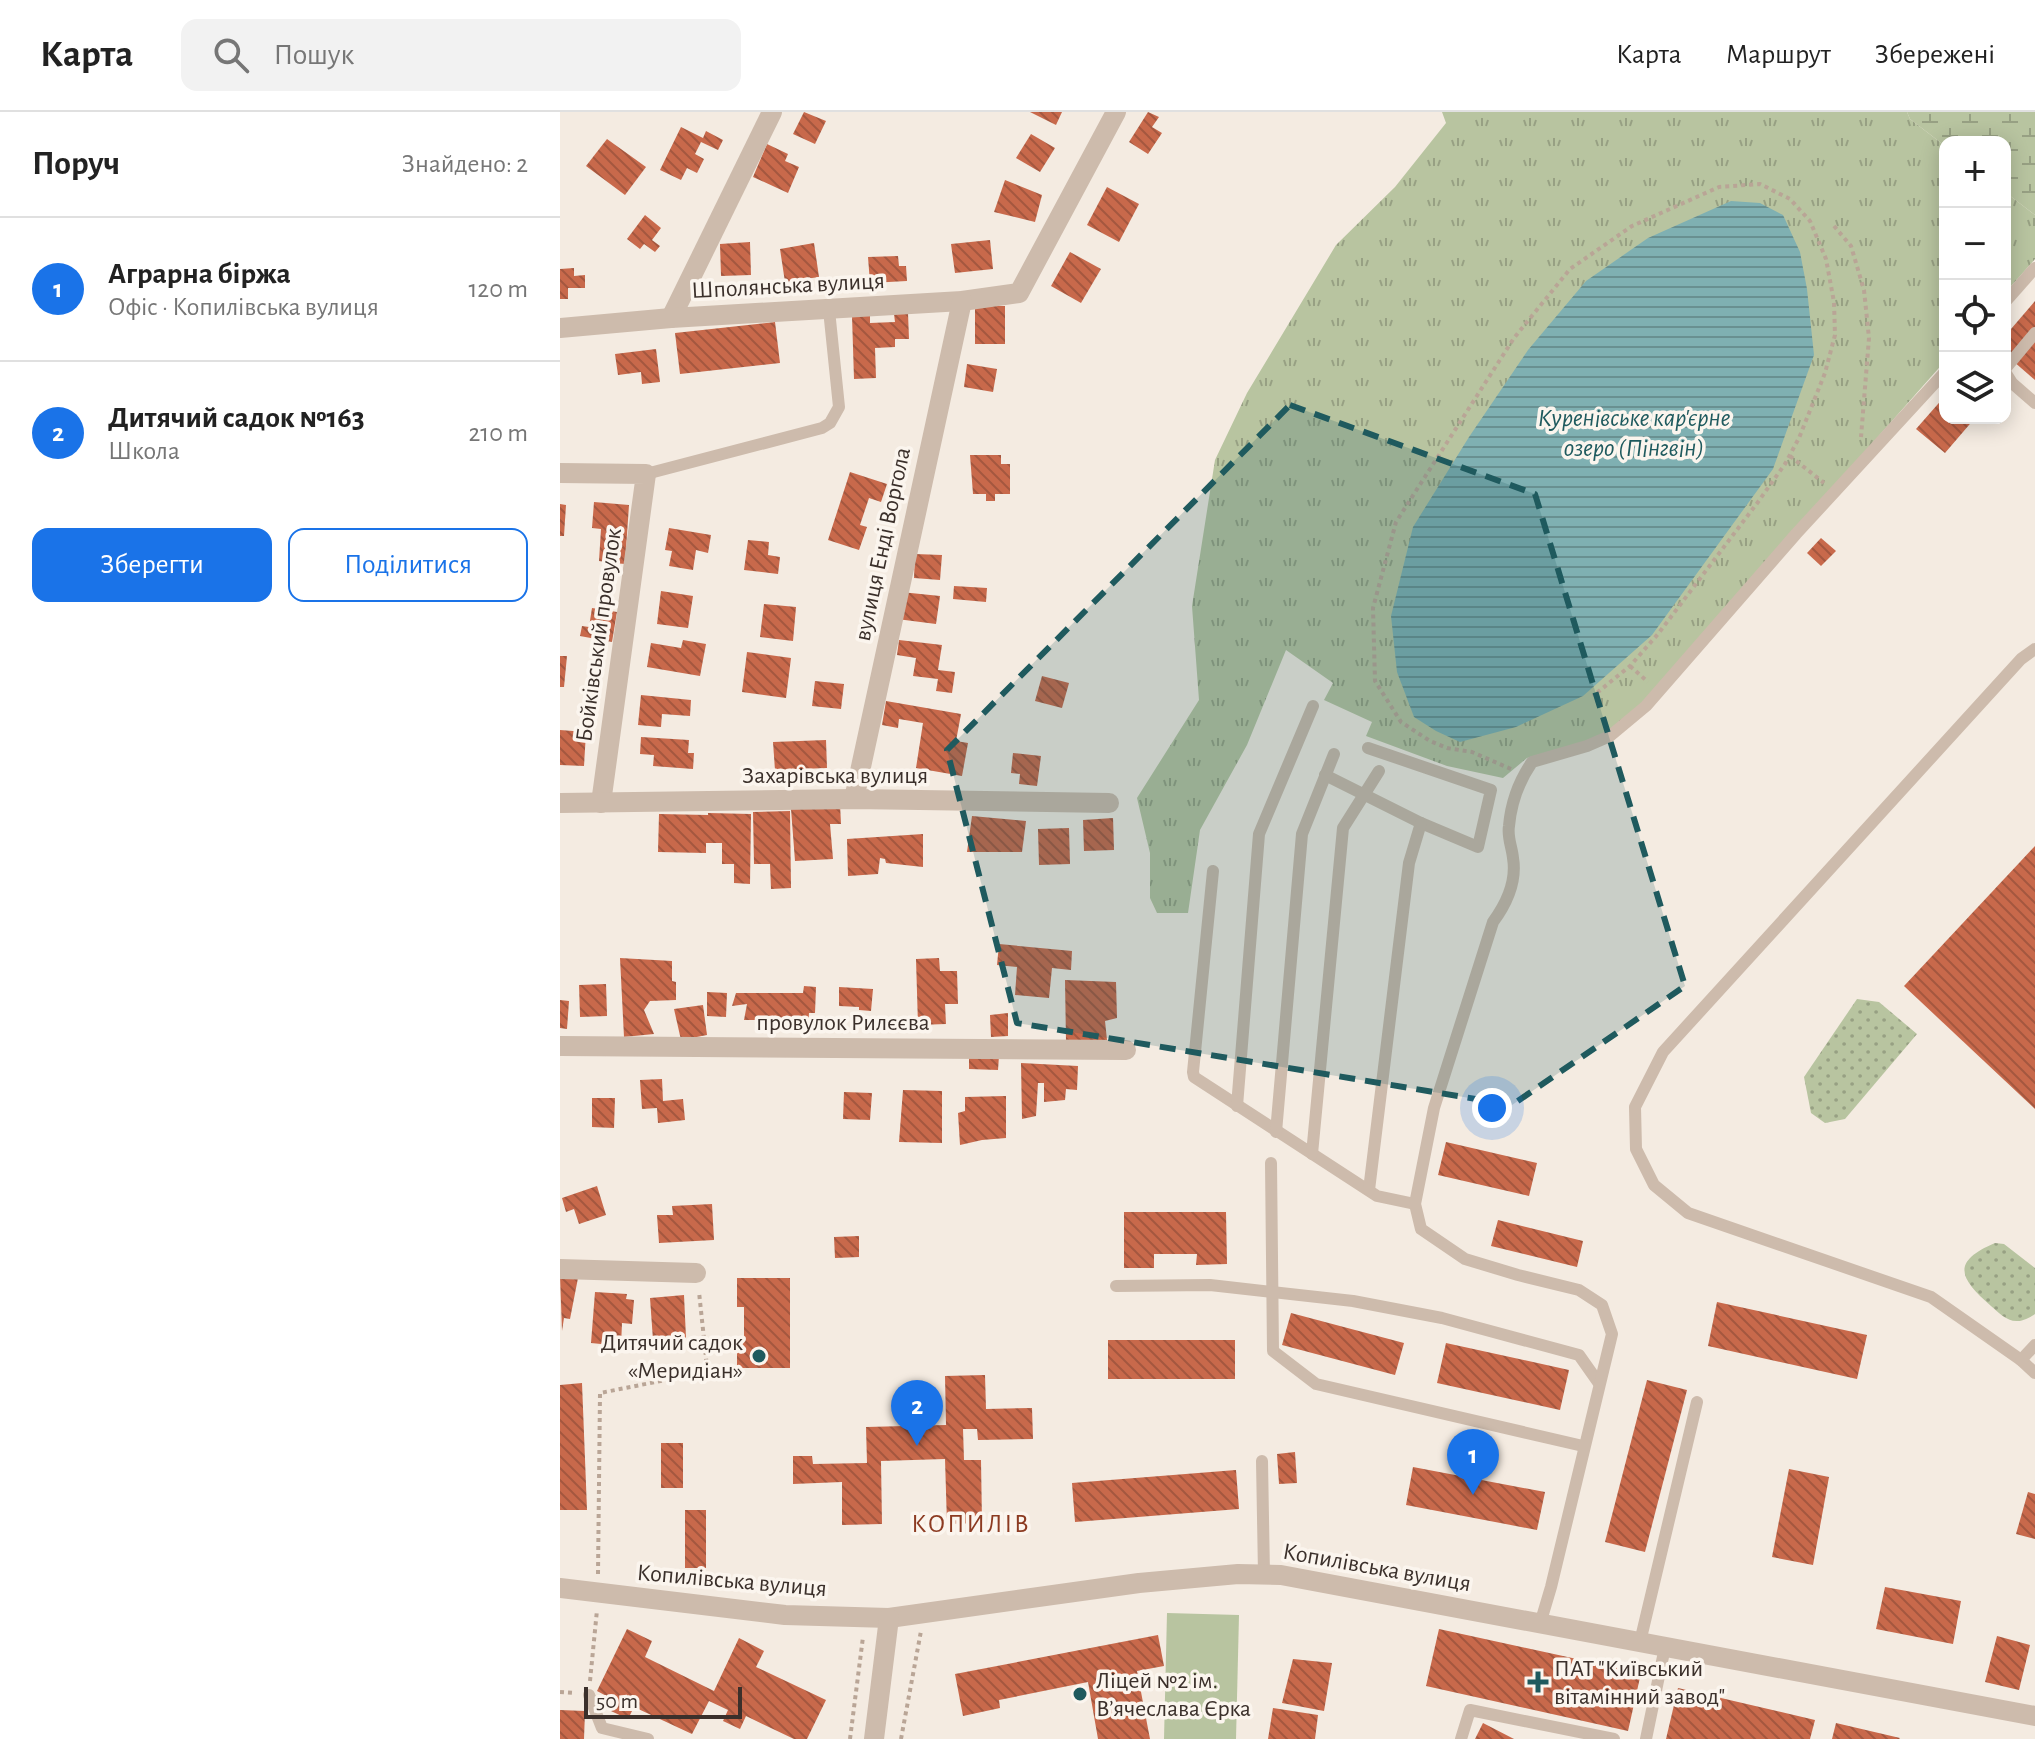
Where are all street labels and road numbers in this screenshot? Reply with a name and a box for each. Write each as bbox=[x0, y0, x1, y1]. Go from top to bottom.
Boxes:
street label: Шполянська вулиця bbox=[691, 269, 885, 303]
street label: вулиця Енді Воргола bbox=[851, 445, 915, 643]
street label: Бойківський провулок bbox=[572, 527, 626, 744]
street label: Захарівська вулиця bbox=[742, 764, 928, 788]
street label: провулок Рилєєва bbox=[756, 1011, 930, 1035]
street label: Копилівська вулиця bbox=[1281, 1540, 1473, 1596]
street label: Копилівська вулиця bbox=[636, 1561, 828, 1601]

